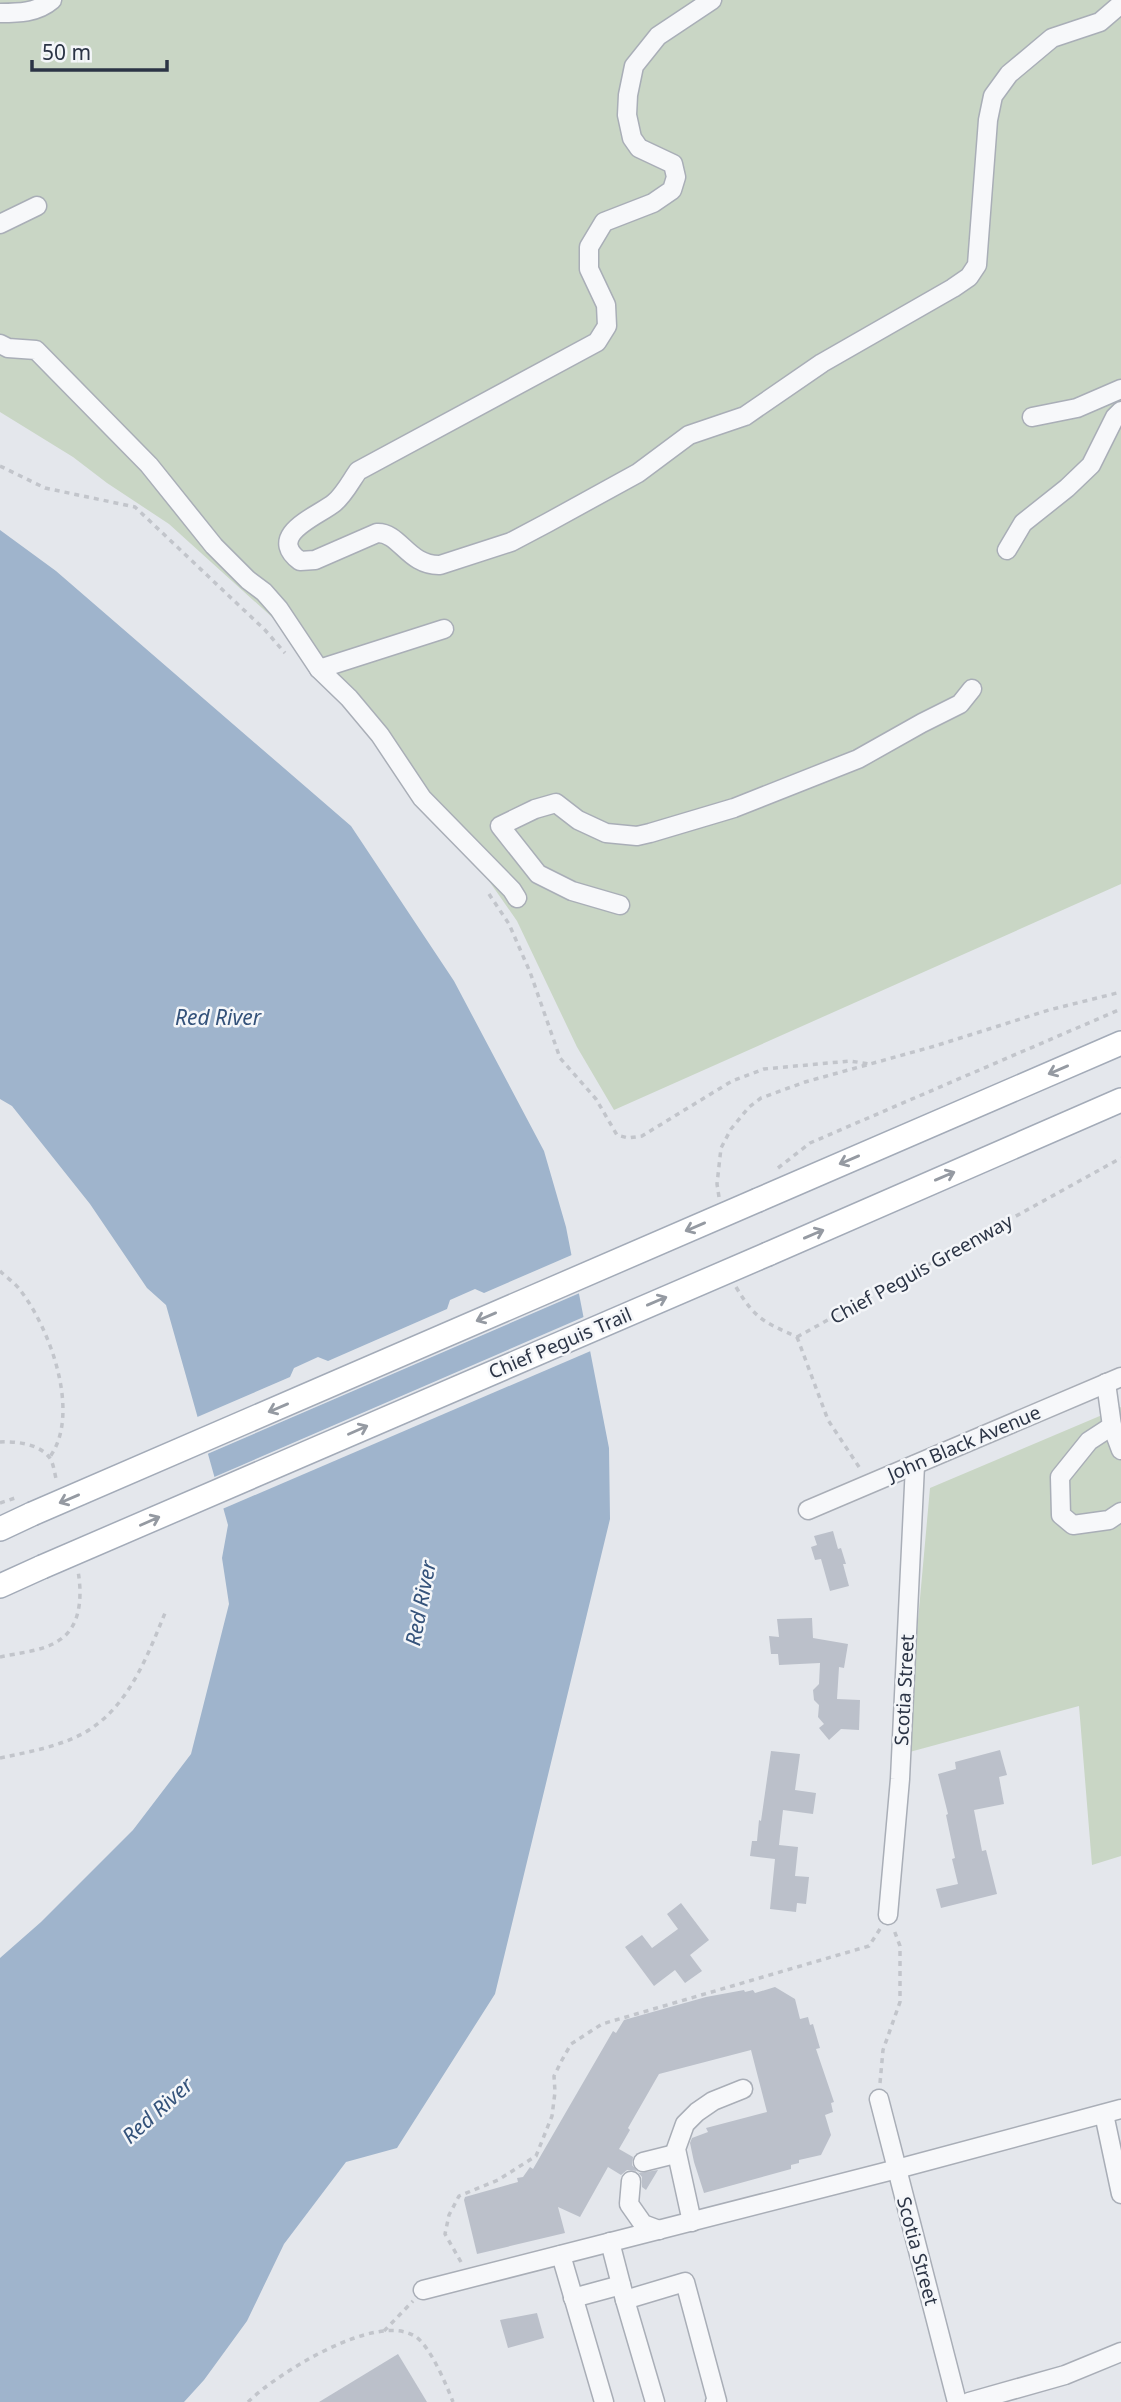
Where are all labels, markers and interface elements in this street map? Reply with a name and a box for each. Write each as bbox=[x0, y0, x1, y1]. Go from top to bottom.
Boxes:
scale bar bbox=[32, 28, 166, 72]
text: 50 m bbox=[42, 38, 91, 66]
water label: Red River bbox=[175, 1003, 263, 1031]
one-way arrow bbox=[1048, 1064, 1070, 1077]
one-way arrow bbox=[839, 1154, 861, 1167]
one-way arrow bbox=[934, 1169, 956, 1182]
street label: Chief Peguis Greenway bbox=[825, 1208, 1017, 1330]
one-way arrow bbox=[685, 1221, 706, 1234]
one-way arrow bbox=[803, 1227, 824, 1240]
one-way arrow bbox=[646, 1294, 668, 1307]
street label: Chief Peguis Trail bbox=[485, 1301, 635, 1385]
one-way arrow bbox=[476, 1312, 498, 1325]
street label: John Black Avenue bbox=[882, 1399, 1045, 1488]
one-way arrow bbox=[267, 1402, 289, 1415]
one-way arrow bbox=[347, 1423, 369, 1436]
one-way arrow bbox=[59, 1493, 80, 1506]
one-way arrow bbox=[139, 1513, 160, 1526]
water label: Red River bbox=[398, 1556, 442, 1648]
street label: Scotia Street bbox=[888, 1634, 920, 1746]
water label: Red River bbox=[116, 2070, 200, 2149]
street label: Scotia Street bbox=[891, 2194, 945, 2308]

